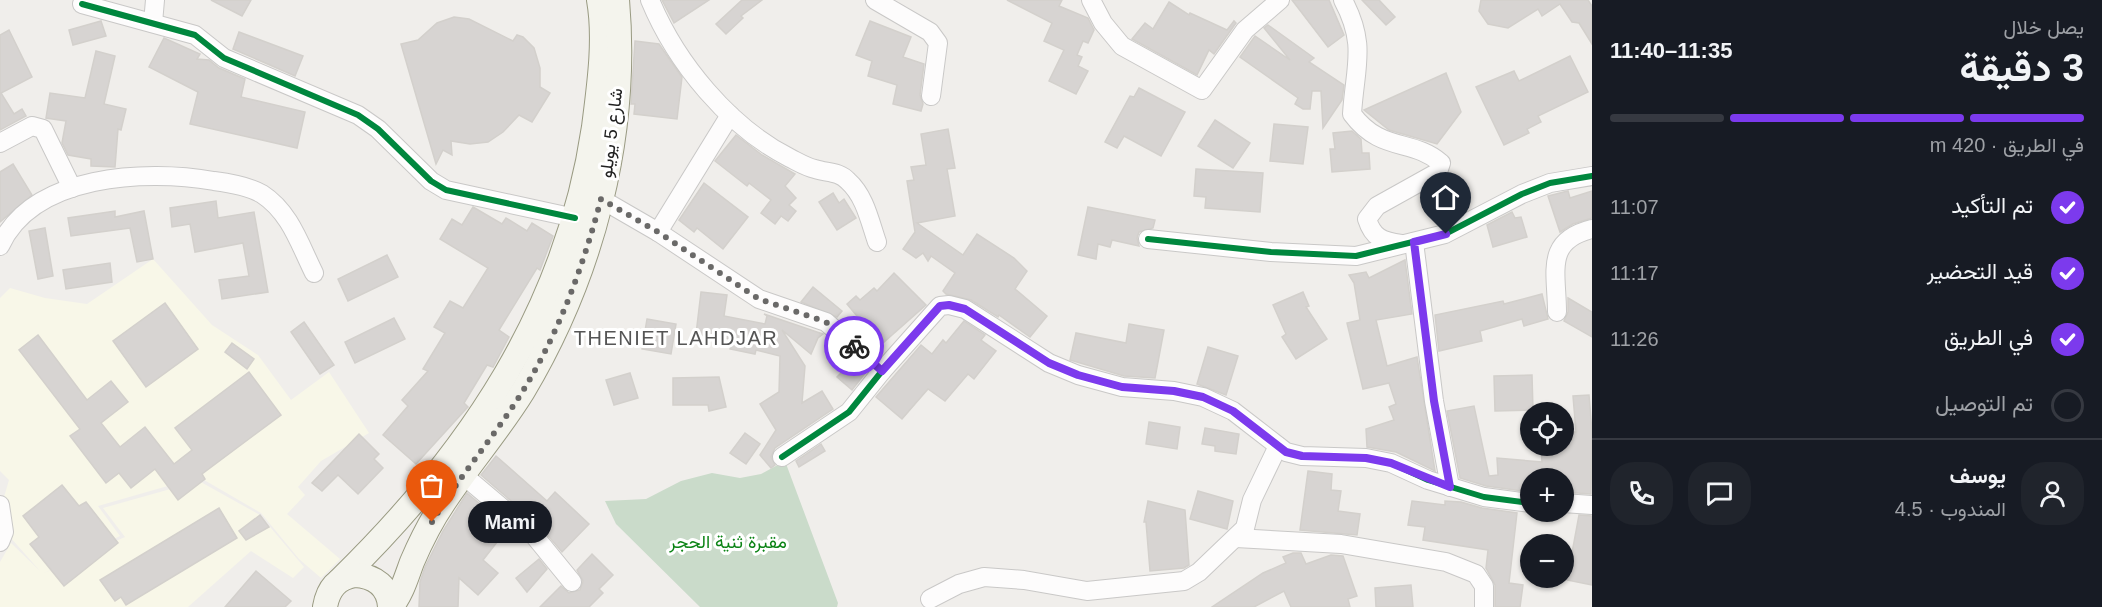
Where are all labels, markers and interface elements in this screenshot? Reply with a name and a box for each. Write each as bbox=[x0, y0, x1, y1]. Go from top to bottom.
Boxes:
text: يصل خلال bbox=[2003, 16, 2084, 38]
text: 11:35–11:40 bbox=[1610, 38, 1732, 63]
text: 3 دقيقة bbox=[1960, 46, 2084, 89]
street label: شارع 5 يويلو bbox=[596, 87, 628, 179]
text: في الطريق · 420 m bbox=[1930, 134, 2084, 156]
pin bbox=[1420, 172, 1471, 234]
icon: home bbox=[1429, 181, 1462, 214]
icon: check bbox=[2051, 191, 2084, 224]
text: تم التأكيد bbox=[1951, 193, 2033, 218]
text: 11:07 bbox=[1610, 196, 1659, 218]
icon: check bbox=[2051, 257, 2084, 290]
text: قيد التحضير bbox=[1927, 259, 2033, 284]
text: 11:17 bbox=[1610, 262, 1659, 284]
courier bbox=[824, 316, 884, 376]
icon: check bbox=[2051, 323, 2084, 356]
text: في الطريق bbox=[1944, 325, 2033, 350]
district label: THENIET LAHDJAR bbox=[574, 327, 778, 349]
text: 11:26 bbox=[1610, 328, 1659, 350]
icon: bike bbox=[838, 330, 871, 363]
text: تم التوصيل bbox=[1935, 391, 2033, 416]
map controls bbox=[1520, 402, 1574, 588]
button: locate bbox=[1520, 402, 1574, 456]
pin bbox=[406, 460, 457, 522]
button: phone bbox=[1610, 462, 1673, 525]
button: chat bbox=[1688, 462, 1751, 525]
button: person bbox=[2021, 462, 2084, 525]
text: يوسف bbox=[1950, 463, 2006, 488]
button: + bbox=[1520, 468, 1574, 522]
icon: bag bbox=[415, 469, 448, 502]
text: المندوب · 4.5 bbox=[1895, 498, 2006, 520]
callout: Mami bbox=[468, 501, 552, 543]
text: Mami bbox=[484, 511, 536, 533]
park label: مقبرة ثنية الحجر bbox=[668, 532, 787, 553]
button: − bbox=[1520, 534, 1574, 588]

